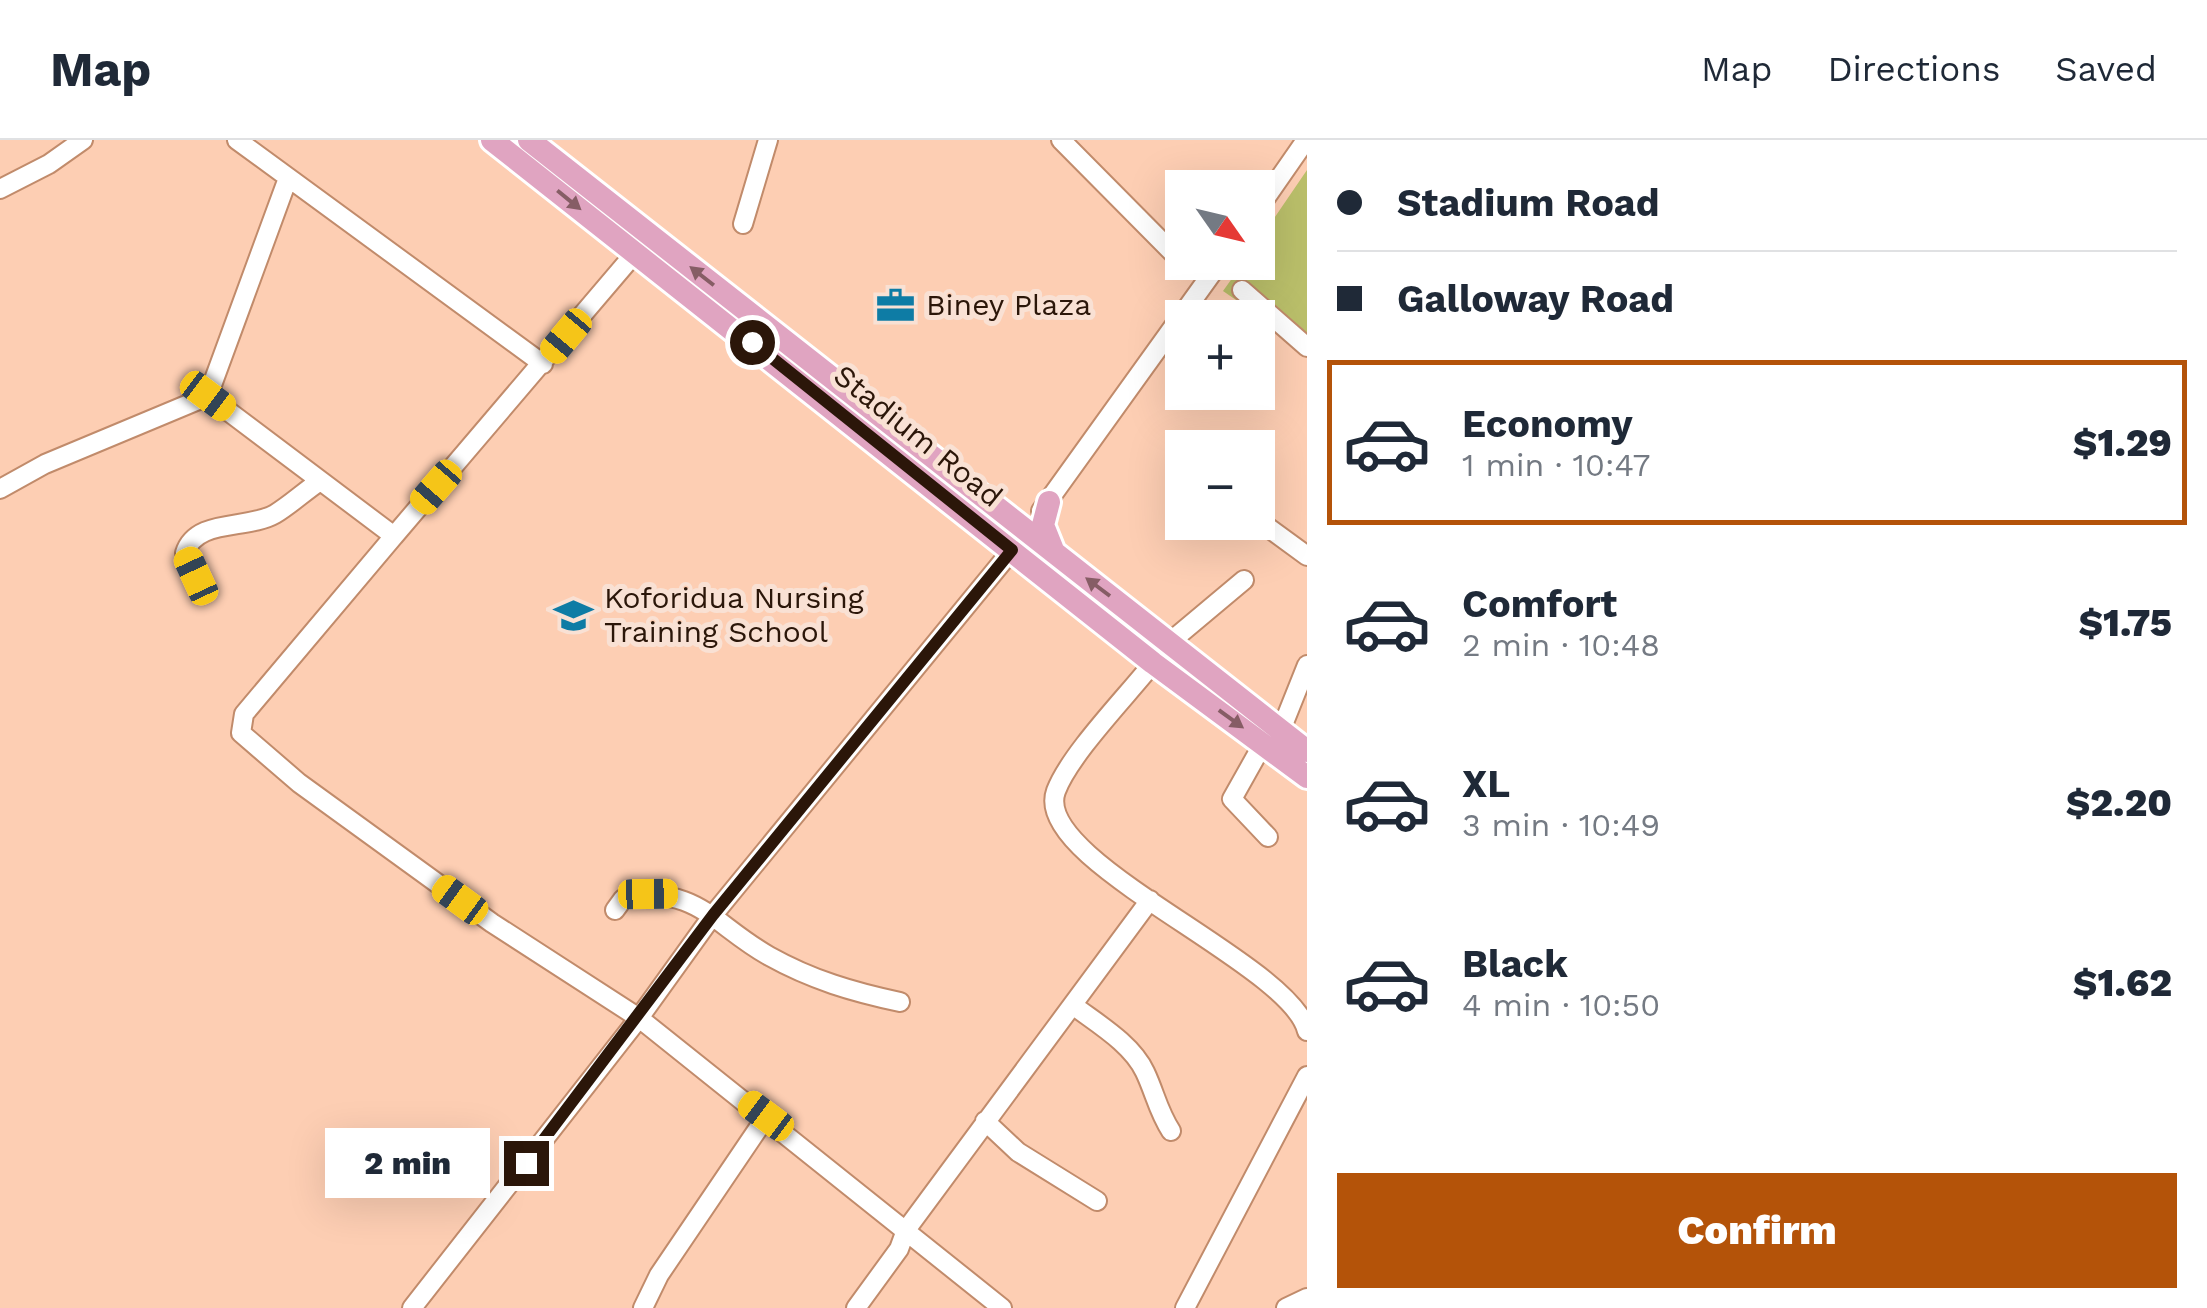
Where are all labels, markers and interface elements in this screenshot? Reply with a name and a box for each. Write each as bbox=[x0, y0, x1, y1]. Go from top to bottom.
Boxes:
text: Map bbox=[50, 41, 151, 98]
text: Map bbox=[1701, 48, 1772, 90]
text: Directions bbox=[1827, 48, 2000, 90]
text: Saved bbox=[2055, 48, 2157, 90]
north arrow bbox=[1165, 170, 1275, 280]
map controls bbox=[1165, 170, 1275, 540]
text: Stadium Road bbox=[1397, 181, 1660, 225]
one-way arrow bbox=[556, 189, 581, 210]
one-way arrow bbox=[689, 266, 715, 286]
text: Galloway Road bbox=[1397, 277, 1674, 321]
office icon: Biney Plaza bbox=[875, 284, 917, 326]
place label: Biney Plaza bbox=[926, 287, 1091, 322]
button: + bbox=[1165, 300, 1275, 410]
car bbox=[535, 303, 597, 369]
route start bbox=[730, 320, 775, 365]
street label: Stadium Road bbox=[827, 357, 1009, 514]
car bbox=[175, 366, 241, 426]
icon: car bbox=[1342, 398, 1432, 488]
text: Economy bbox=[1462, 402, 1633, 446]
text: $1.29 bbox=[2073, 421, 2172, 465]
button: − bbox=[1165, 430, 1275, 540]
text: 1 min · 10:47 bbox=[1462, 446, 1650, 484]
car bbox=[405, 455, 467, 519]
car bbox=[170, 542, 222, 610]
one-way arrow bbox=[1085, 577, 1111, 597]
icon: car bbox=[1342, 578, 1432, 668]
place label: Koforidua Nursing Training School bbox=[604, 580, 864, 649]
text: Comfort bbox=[1462, 582, 1617, 626]
school or university icon: Koforidua Nursing Training School bbox=[553, 594, 595, 636]
text: $1.75 bbox=[2078, 601, 2172, 645]
text: 2 min · 10:48 bbox=[1462, 626, 1660, 664]
one-way arrow bbox=[1218, 708, 1244, 728]
icon: car bbox=[1342, 758, 1432, 848]
text: XL bbox=[1462, 762, 1510, 806]
text: $2.20 bbox=[2066, 781, 2172, 825]
text: 3 min · 10:49 bbox=[1462, 806, 1660, 844]
car bbox=[427, 870, 493, 930]
car bbox=[618, 878, 678, 910]
icon: car bbox=[1342, 938, 1432, 1028]
text: Black bbox=[1462, 942, 1568, 986]
text: $1.62 bbox=[2073, 961, 2172, 1005]
text: 4 min · 10:50 bbox=[1462, 986, 1660, 1024]
car bbox=[733, 1086, 799, 1146]
callout: 2 min bbox=[326, 1128, 491, 1198]
route end bbox=[504, 1141, 549, 1186]
text: 2 min bbox=[364, 1144, 451, 1182]
button: Confirm bbox=[1337, 1173, 2177, 1288]

